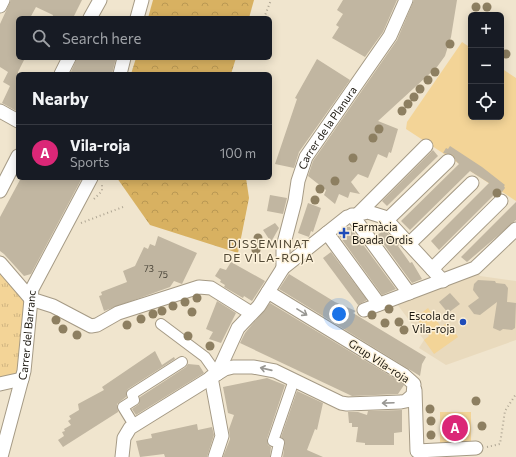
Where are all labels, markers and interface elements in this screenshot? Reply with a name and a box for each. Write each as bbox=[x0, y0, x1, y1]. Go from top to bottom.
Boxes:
map controls bbox=[468, 12, 504, 120]
button: + bbox=[468, 12, 504, 48]
search box bbox=[16, 16, 272, 60]
icon: search bbox=[30, 27, 52, 49]
text: Search here bbox=[62, 29, 141, 47]
button: − bbox=[468, 48, 504, 84]
street label: Carrer de la Planura bbox=[295, 84, 359, 171]
button: locate bbox=[468, 84, 504, 120]
text: Nearby bbox=[32, 88, 89, 109]
text: Vila-roja bbox=[70, 136, 130, 154]
text: A bbox=[40, 145, 50, 161]
text: 100 m bbox=[220, 145, 256, 161]
text: Sports bbox=[70, 154, 110, 170]
place label: Farmàcia Boada Ordis bbox=[352, 220, 413, 246]
marker: Farmàcia Boada Ordis bbox=[339, 228, 349, 238]
district label: DISSEMINAT DE VILA-ROJA bbox=[223, 236, 315, 265]
house number: 73 bbox=[144, 263, 154, 274]
house number: 75 bbox=[158, 269, 168, 280]
street label: Carrer del Barranc bbox=[15, 289, 38, 381]
your location bbox=[329, 304, 349, 324]
one-way arrow bbox=[296, 309, 308, 317]
place label: Escola de Vila-roja bbox=[409, 309, 455, 335]
marker: Escola de Vila-roja bbox=[458, 317, 468, 327]
street label: Grup Vila-roja bbox=[346, 336, 412, 385]
one-way arrow bbox=[259, 365, 272, 373]
one-way arrow bbox=[382, 399, 395, 406]
pin: A bbox=[442, 413, 468, 443]

